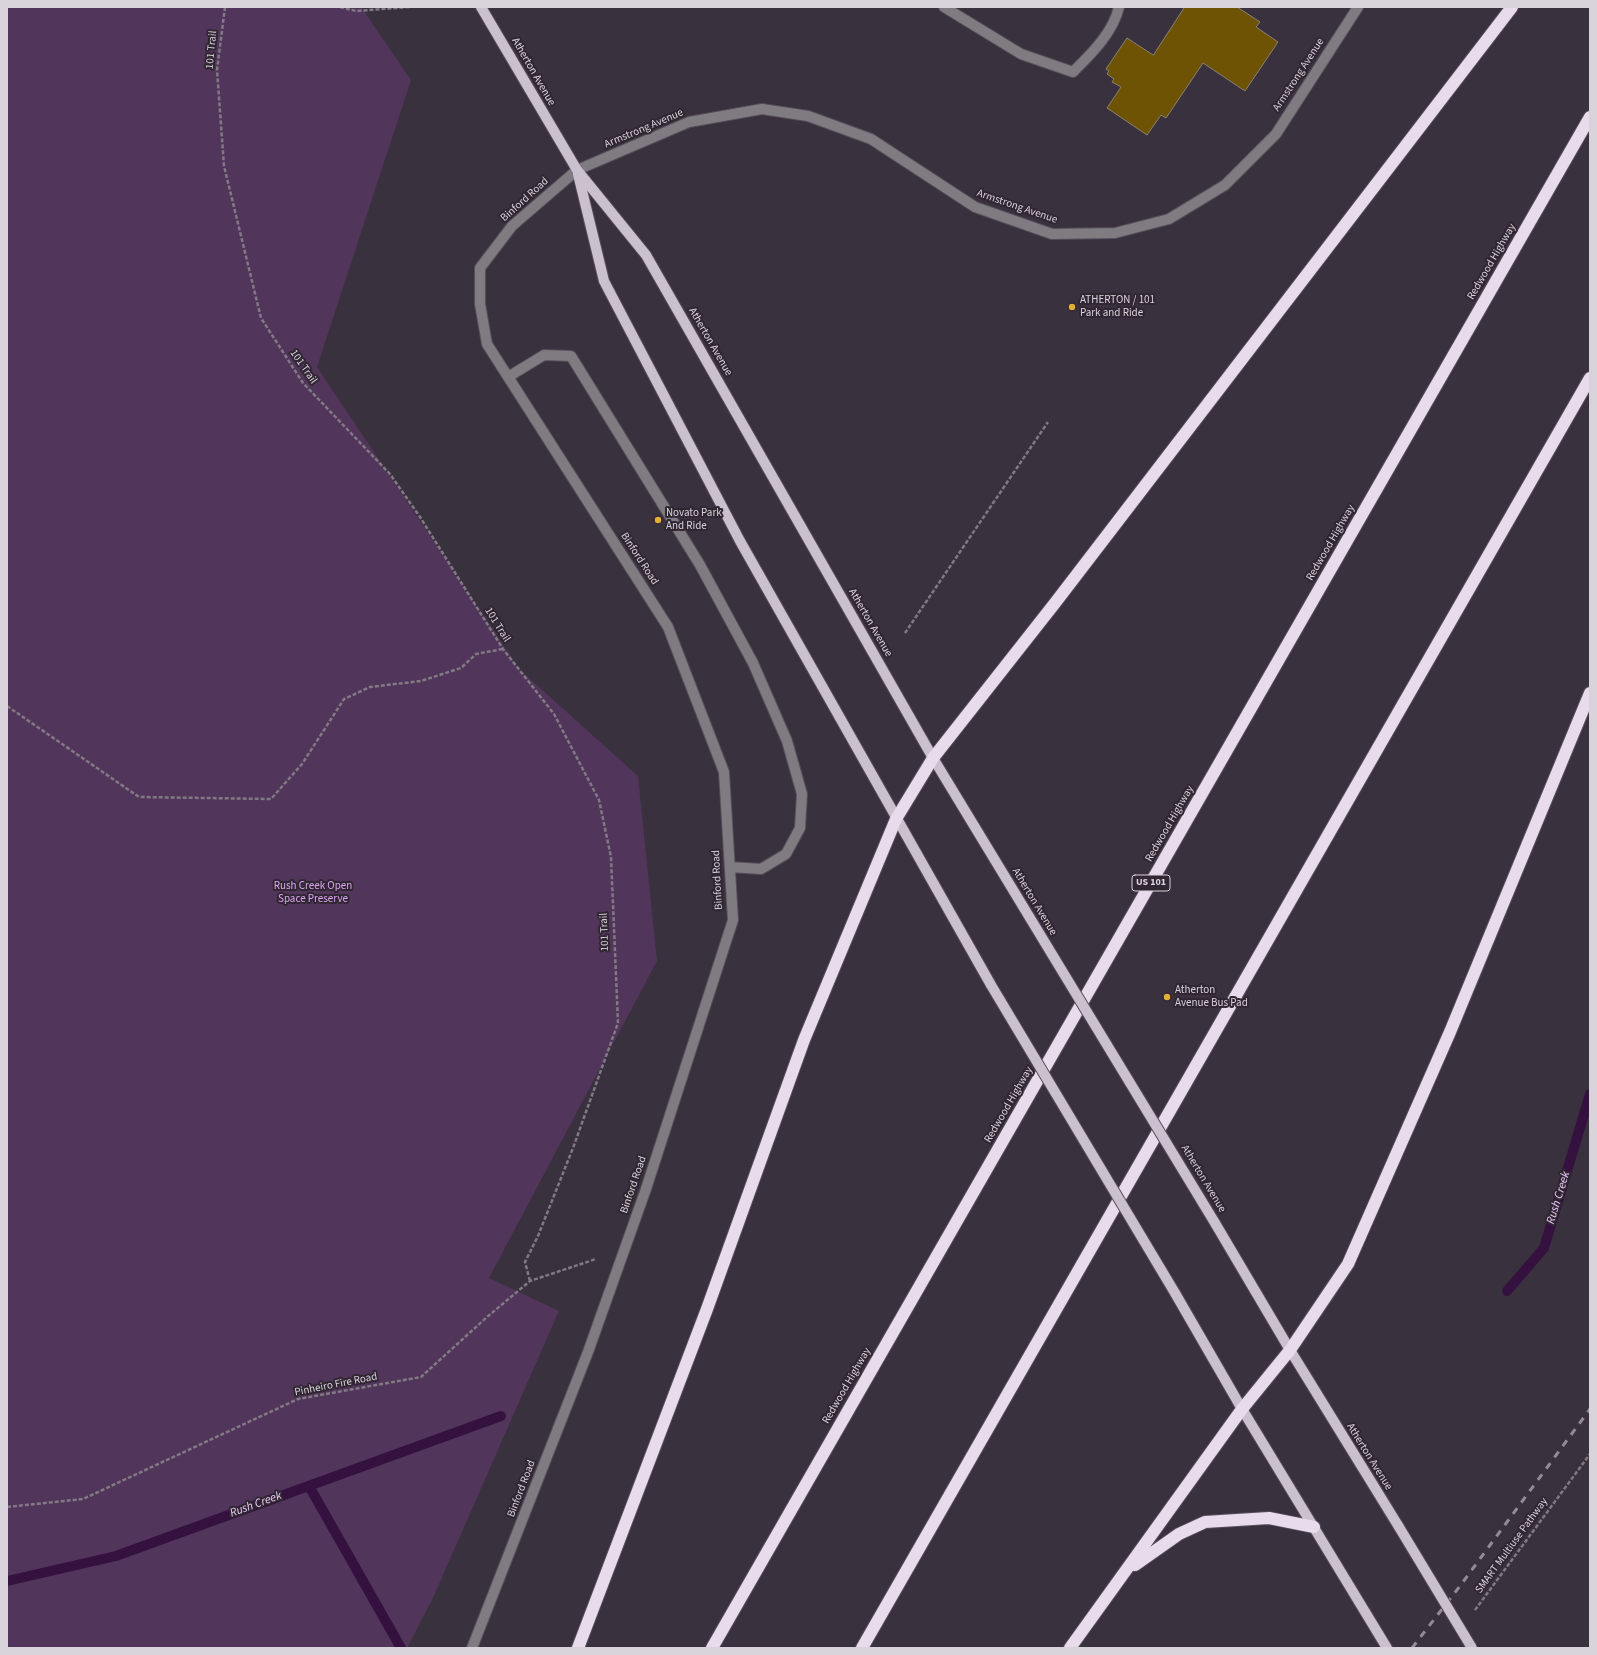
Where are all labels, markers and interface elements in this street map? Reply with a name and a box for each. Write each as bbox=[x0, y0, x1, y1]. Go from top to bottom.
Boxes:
street label: 101 Trail bbox=[203, 30, 221, 70]
street label: Atherton Avenue bbox=[508, 36, 558, 108]
street label: Armstrong Avenue bbox=[1270, 36, 1328, 114]
street label: Armstrong Avenue bbox=[603, 106, 685, 152]
street label: Binford Road bbox=[498, 175, 552, 225]
street label: Armstrong Avenue bbox=[975, 187, 1059, 227]
street label: Redwood Highway bbox=[1465, 222, 1519, 302]
place label: ATHERTON / 101 Park and Ride bbox=[1080, 294, 1155, 320]
marker: ATHERTON / 101 Park and Ride bbox=[1067, 302, 1077, 312]
street label: Atherton Avenue bbox=[685, 306, 735, 378]
street label: 101 Trail bbox=[287, 347, 319, 387]
street label: Redwood Highway bbox=[1304, 503, 1358, 583]
place label: Novato Park And Ride bbox=[666, 507, 722, 533]
marker: Novato Park And Ride bbox=[653, 515, 663, 525]
street label: Binford Road bbox=[617, 530, 661, 588]
street label: Atherton Avenue bbox=[845, 587, 895, 659]
street label: 101 Trail bbox=[481, 605, 513, 645]
street label: Redwood Highway bbox=[1143, 784, 1197, 864]
street label: Binford Road bbox=[710, 850, 726, 910]
street label: Atherton Avenue bbox=[1009, 866, 1059, 938]
road number: US 101 bbox=[1132, 875, 1170, 891]
park label: Rush Creek Open Space Preserve bbox=[274, 880, 352, 906]
street label: 101 Trail bbox=[598, 912, 612, 952]
place label: Atherton Avenue Bus Pad bbox=[1175, 984, 1248, 1010]
marker: Atherton Avenue Bus Pad bbox=[1162, 992, 1172, 1002]
street label: Redwood Highway bbox=[982, 1065, 1036, 1145]
street label: Atherton Avenue bbox=[1178, 1143, 1228, 1215]
street label: Binford Road bbox=[618, 1155, 650, 1215]
water label: Rush Creek bbox=[1544, 1170, 1574, 1226]
street label: Redwood Highway bbox=[820, 1346, 874, 1426]
street label: Pinheiro Fire Road bbox=[293, 1371, 379, 1399]
street label: Atherton Avenue bbox=[1343, 1421, 1395, 1493]
street label: Binford Road bbox=[505, 1459, 539, 1519]
water label: Rush Creek bbox=[228, 1489, 284, 1521]
street label: SMART Multiuse Pathway bbox=[1473, 1496, 1551, 1596]

